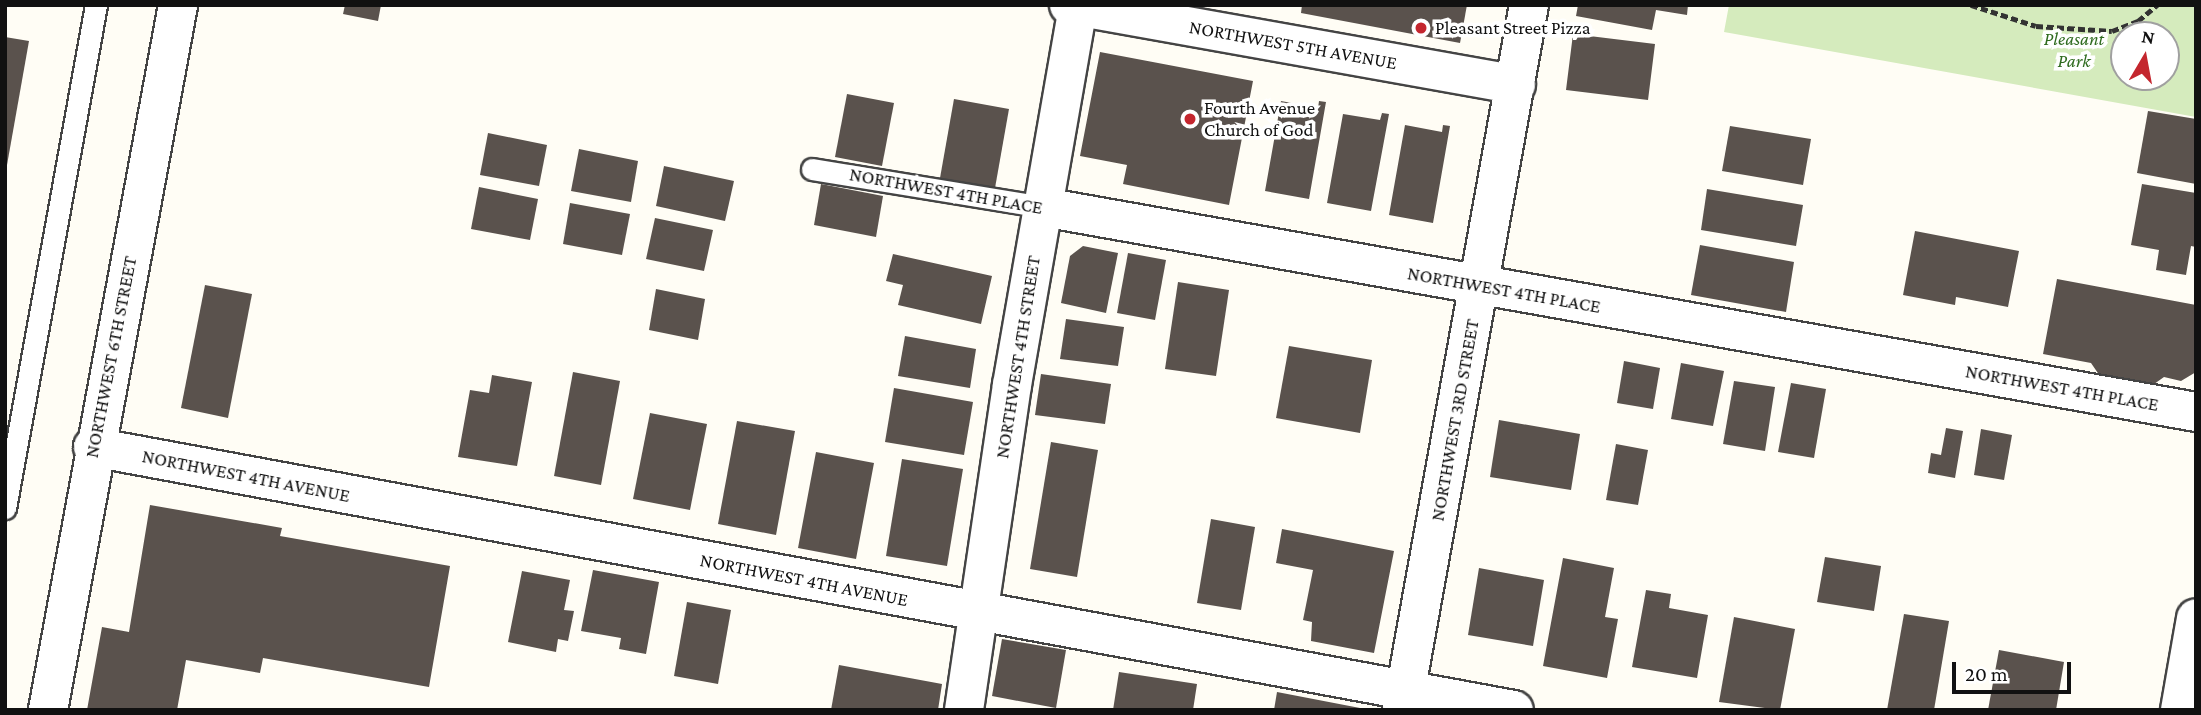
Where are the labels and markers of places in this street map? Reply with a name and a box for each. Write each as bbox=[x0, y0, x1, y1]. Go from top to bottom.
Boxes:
place label: Pleasant Street Pizza bbox=[1435, 17, 1590, 39]
marker: Pleasant Street Pizza bbox=[1413, 20, 1429, 36]
place label: Fourth Avenue Church of God bbox=[1204, 97, 1315, 141]
marker: Fourth Avenue Church of God bbox=[1182, 111, 1198, 127]

